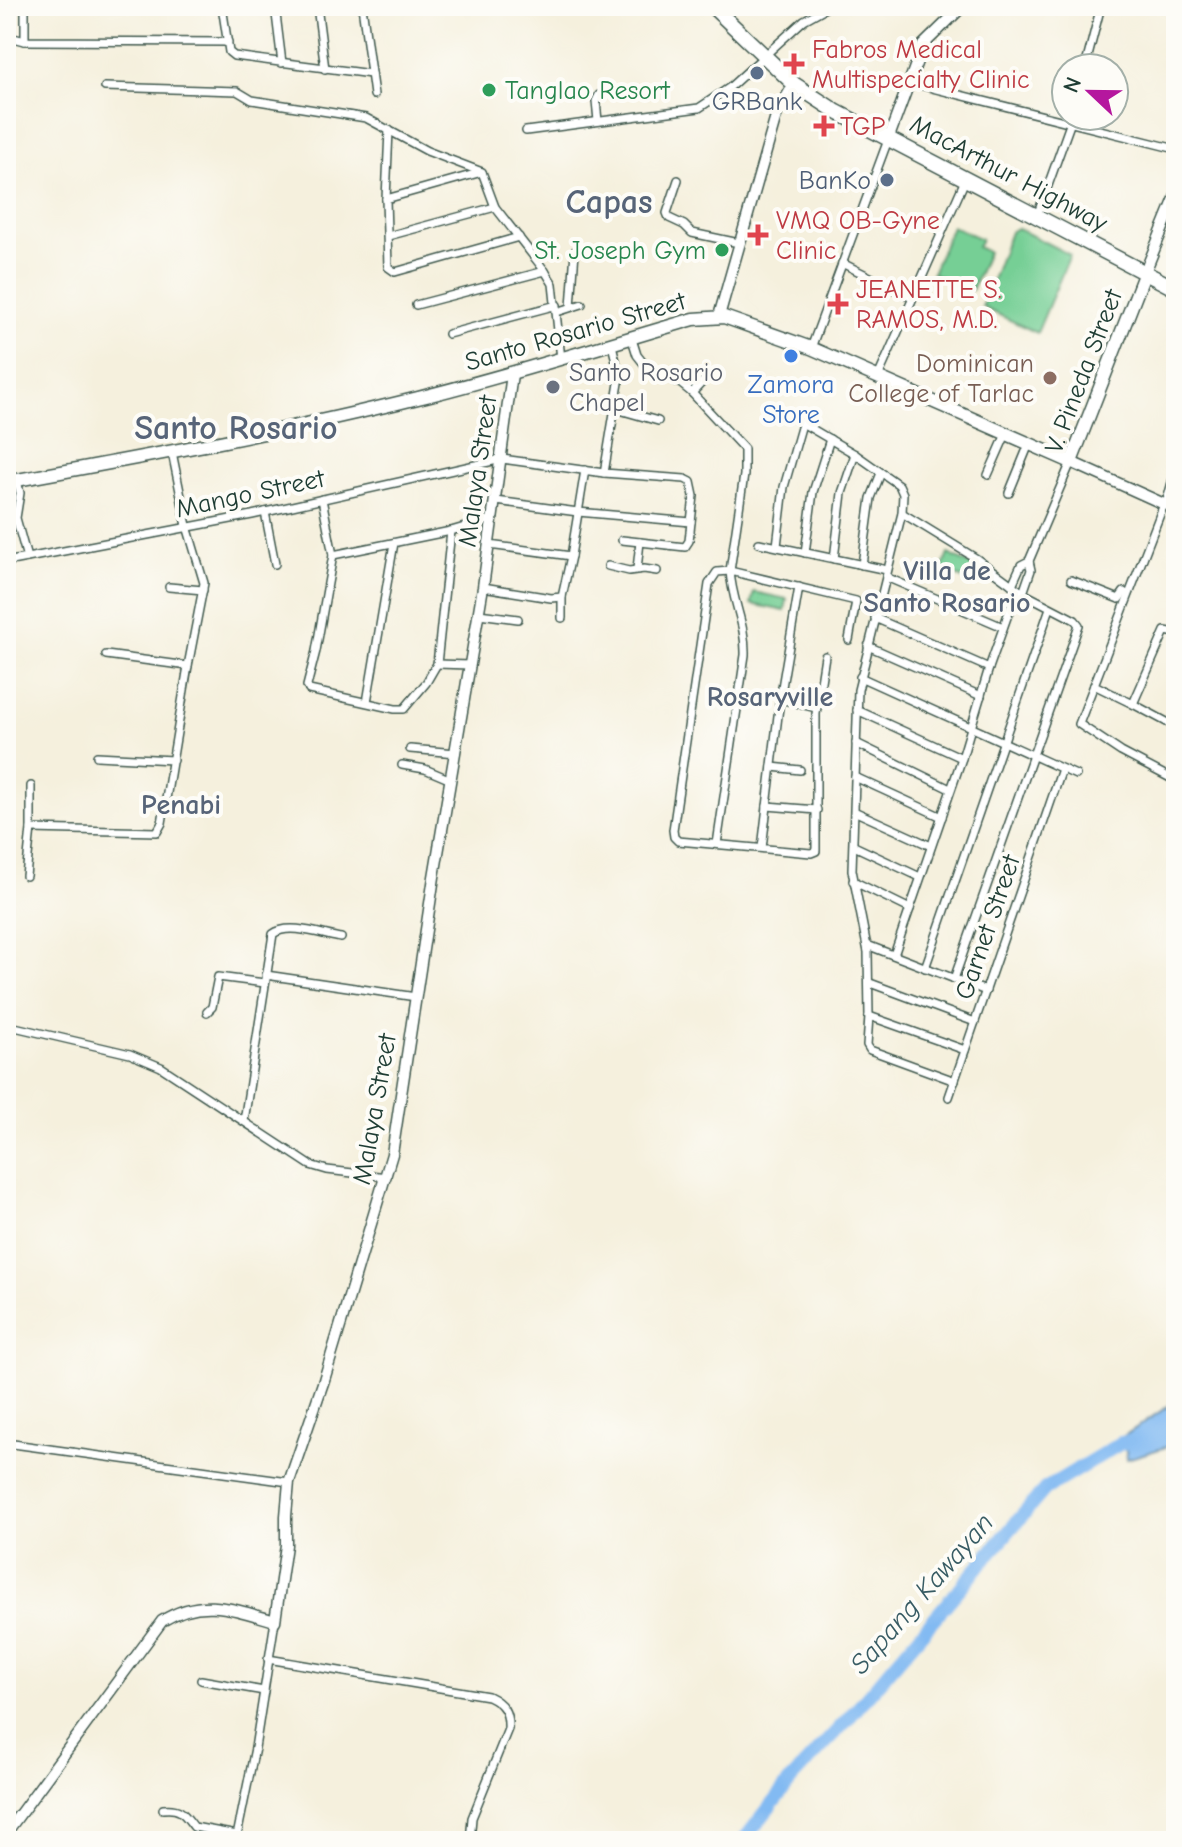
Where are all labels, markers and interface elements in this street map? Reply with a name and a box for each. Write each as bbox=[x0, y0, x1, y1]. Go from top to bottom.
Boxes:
place label: Fabros Medical Multispecialty Clinic bbox=[812, 35, 1029, 95]
north arrow bbox=[1050, 52, 1130, 132]
marker: Fabros Medical Multispecialty Clinic bbox=[783, 53, 805, 75]
marker: GRBank bbox=[748, 64, 766, 82]
text: N bbox=[1058, 73, 1087, 96]
place label: Tanglao Resort bbox=[505, 76, 671, 106]
marker: Tanglao Resort bbox=[480, 81, 498, 99]
place label: GRBank bbox=[712, 87, 803, 117]
street label: MacArthur Highway bbox=[905, 109, 1113, 239]
place label: TGP bbox=[840, 112, 885, 142]
marker: TGP bbox=[815, 117, 833, 135]
place label: BanKo bbox=[799, 166, 871, 196]
marker: BanKo bbox=[878, 171, 896, 189]
district label: Capas bbox=[565, 182, 653, 222]
place label: VMQ OB-Gyne Clinic bbox=[776, 206, 940, 266]
marker: VMQ OB-Gyne Clinic bbox=[747, 224, 769, 246]
place label: St. Joseph Gym bbox=[534, 236, 706, 266]
marker: St. Joseph Gym bbox=[713, 241, 731, 259]
place label: JEANETTE S. RAMOS, M.D. bbox=[856, 275, 1002, 335]
street label: V. Pineda Street bbox=[1039, 284, 1129, 457]
street label: Santo Rosario Street bbox=[462, 286, 690, 378]
marker: JEANETTE S. RAMOS, M.D. bbox=[827, 293, 849, 315]
marker: Zamora Store bbox=[782, 347, 800, 365]
place label: Dominican College of Tarlac bbox=[848, 349, 1034, 409]
place label: Santo Rosario Chapel bbox=[569, 358, 723, 418]
marker: Dominican College of Tarlac bbox=[1041, 369, 1059, 387]
place label: Zamora Store bbox=[747, 370, 835, 430]
marker: Santo Rosario Chapel bbox=[544, 378, 562, 396]
street label: Malaya Street bbox=[453, 392, 504, 549]
district label: Santo Rosario bbox=[135, 408, 337, 448]
street label: Mango Street bbox=[173, 463, 329, 524]
district label: Villa de Santo Rosario bbox=[863, 555, 1031, 619]
district label: Rosaryville bbox=[707, 681, 834, 713]
district label: Penabi bbox=[141, 789, 221, 821]
street label: Garnet Street bbox=[949, 850, 1027, 1004]
street label: Malaya Street bbox=[347, 1030, 403, 1187]
water label: Sapang Kawayan bbox=[843, 1507, 1000, 1680]

